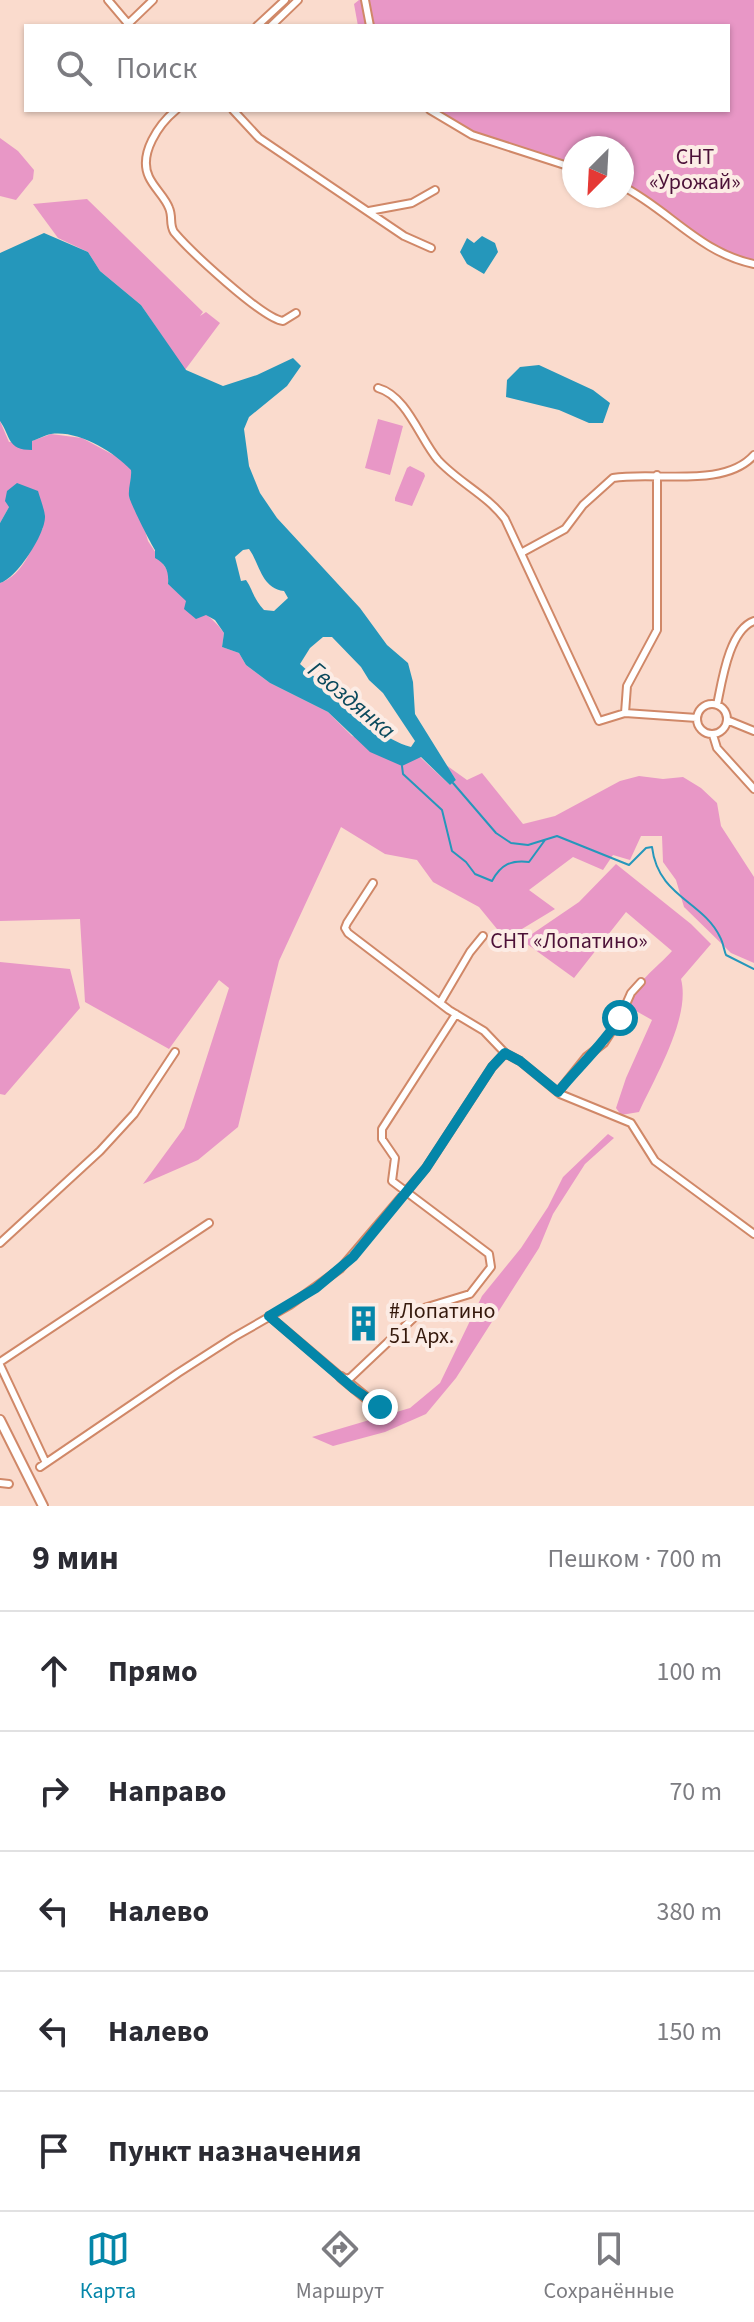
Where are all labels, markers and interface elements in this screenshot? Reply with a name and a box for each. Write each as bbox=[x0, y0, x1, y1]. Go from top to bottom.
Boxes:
search box bbox=[24, 24, 730, 112]
icon: search bbox=[52, 46, 96, 90]
text: Поиск bbox=[116, 47, 197, 90]
north arrow bbox=[562, 136, 634, 208]
park label: СНТ «Урожай» bbox=[649, 141, 741, 198]
water label: Гвоздянка bbox=[300, 653, 403, 748]
park label: СНТ «Лопатино» bbox=[490, 925, 648, 957]
route start bbox=[602, 1000, 638, 1036]
place label: #Лопатино 51 Арх. bbox=[389, 1295, 496, 1352]
building icon: #Лопатино 51 Арх. bbox=[344, 1304, 382, 1342]
route end bbox=[362, 1389, 398, 1425]
text: 9 мин bbox=[32, 1534, 119, 1583]
text: Пешком · 700 m bbox=[547, 1540, 722, 1577]
icon: ahead bbox=[32, 1649, 76, 1693]
text: Прямо bbox=[108, 1650, 198, 1693]
text: 100 m bbox=[656, 1653, 722, 1690]
icon: right bbox=[32, 1769, 76, 1813]
text: Направо bbox=[108, 1770, 226, 1813]
text: 70 m bbox=[669, 1773, 722, 1810]
icon: left bbox=[32, 1889, 76, 1933]
text: Налево bbox=[108, 1890, 209, 1933]
text: 380 m bbox=[656, 1893, 722, 1930]
icon: left bbox=[32, 2009, 76, 2053]
text: Налево bbox=[108, 2010, 209, 2053]
text: 150 m bbox=[656, 2013, 722, 2050]
icon: arrive bbox=[32, 2129, 76, 2173]
text: Пункт назначения bbox=[108, 2130, 362, 2173]
tab: Карта bbox=[80, 2227, 136, 2307]
tab: Маршрут bbox=[296, 2227, 384, 2307]
tab: Сохранённые bbox=[544, 2227, 674, 2307]

